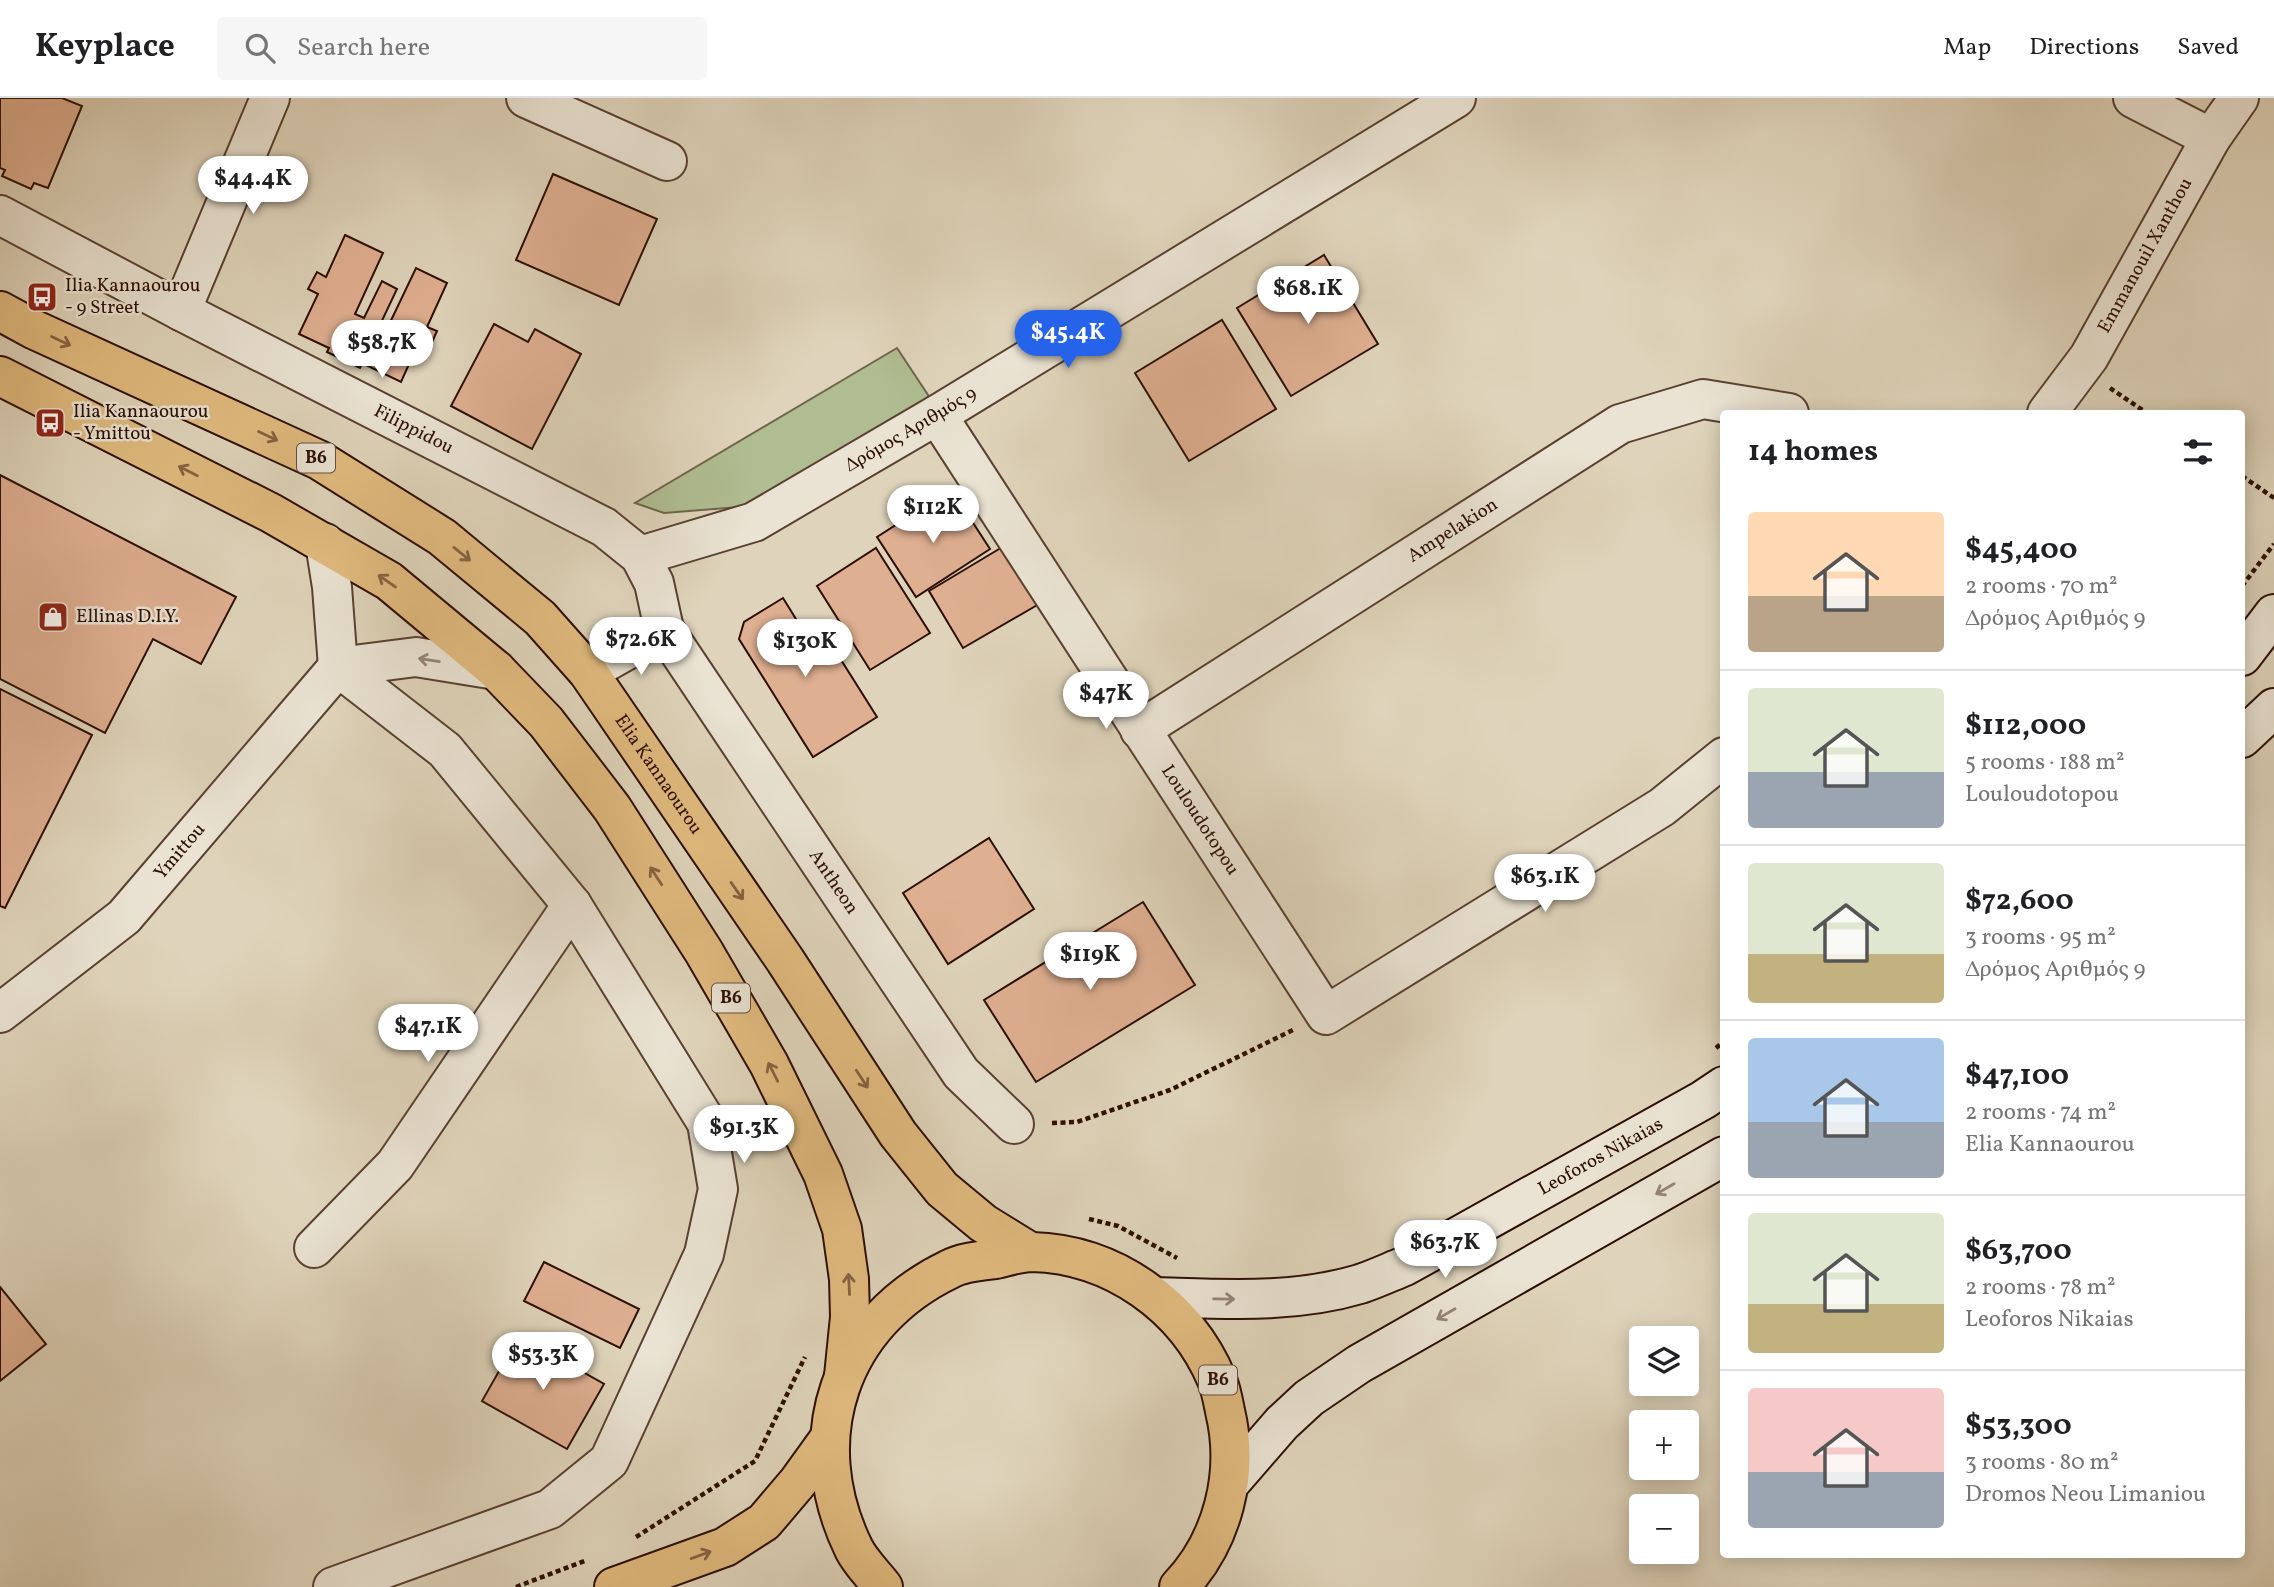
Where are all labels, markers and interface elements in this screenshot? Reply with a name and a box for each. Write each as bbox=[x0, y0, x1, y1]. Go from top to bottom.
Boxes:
search box bbox=[217, 17, 707, 80]
text: Keyplace bbox=[35, 25, 175, 71]
icon: search bbox=[241, 29, 279, 67]
text: Search here bbox=[297, 30, 430, 66]
text: Map bbox=[1943, 31, 1991, 65]
text: Directions bbox=[2029, 31, 2139, 65]
text: Saved bbox=[2177, 31, 2239, 65]
pin: $44.4K bbox=[196, 156, 310, 216]
text: $44.4K bbox=[214, 163, 292, 195]
street label: Emmanouil Xanthou bbox=[2092, 173, 2199, 338]
pin: $68.1K bbox=[1251, 266, 1365, 326]
place label: Ilia Kannaourou - 9 Street bbox=[65, 273, 201, 321]
text: $68.1K bbox=[1273, 273, 1343, 305]
bus stop icon: Ilia Kannaourou - 9 Street bbox=[25, 280, 59, 314]
pin: $45.4K bbox=[1011, 310, 1125, 370]
text: $45.4K bbox=[1031, 317, 1105, 349]
pin: $58.7K bbox=[325, 320, 439, 380]
text: $58.7K bbox=[347, 327, 417, 359]
one-way arrow bbox=[50, 335, 71, 349]
street label: Δρόμος Αριθμός 9 bbox=[840, 381, 982, 479]
place label: Ilia Kannaourou - Ymittou bbox=[73, 399, 209, 447]
street label: Filippidou bbox=[369, 399, 458, 461]
bus stop icon: Ilia Kannaourou - Ymittou bbox=[33, 406, 67, 440]
one-way arrow bbox=[257, 430, 278, 443]
text: 14 homes bbox=[1748, 431, 1878, 473]
icon: filters bbox=[2179, 433, 2217, 471]
road number: B6 bbox=[297, 444, 335, 472]
one-way arrow bbox=[178, 464, 199, 478]
pin: $112K bbox=[884, 486, 982, 545]
text: $112K bbox=[903, 492, 963, 524]
street label: Ampelakion bbox=[1402, 492, 1503, 569]
text: $45,400 bbox=[1965, 529, 2077, 571]
icon: home bbox=[1804, 540, 1888, 624]
one-way arrow bbox=[452, 546, 470, 561]
text: 2 rooms · 70 m² bbox=[1965, 571, 2118, 603]
one-way arrow bbox=[378, 574, 397, 588]
shop icon: Ellinas D.I.Y. bbox=[36, 600, 70, 634]
text: Δρόμος Αριθμός 9 bbox=[1965, 603, 2145, 635]
place label: Ellinas D.I.Y. bbox=[76, 604, 179, 630]
pin: $72.6K bbox=[584, 618, 698, 677]
pin: $130K bbox=[756, 620, 854, 679]
text: $72.6K bbox=[605, 624, 677, 656]
text: $130K bbox=[773, 626, 837, 658]
one-way arrow bbox=[418, 653, 441, 666]
pin: $47K bbox=[1065, 672, 1147, 731]
text: $47K bbox=[1079, 678, 1133, 710]
text: $112,000 bbox=[1965, 705, 2086, 747]
street label: Elia Kannaourou bbox=[608, 709, 709, 840]
icon: home bbox=[1804, 716, 1888, 800]
text: 5 rooms · 188 m² bbox=[1965, 747, 2124, 779]
street label: Louloudotopou bbox=[1154, 760, 1245, 881]
text: Louloudotopou bbox=[1965, 779, 2119, 811]
street label: Ymittou bbox=[148, 818, 212, 886]
street label: Antheon bbox=[802, 844, 864, 920]
pin: $63.1K bbox=[1488, 854, 1602, 914]
text: $63.1K bbox=[1510, 861, 1580, 893]
one-way arrow bbox=[649, 867, 663, 887]
text: $72,600 bbox=[1965, 880, 2074, 922]
one-way arrow bbox=[730, 881, 744, 900]
icon: home bbox=[1804, 891, 1888, 975]
text: 3 rooms · 95 m² bbox=[1965, 922, 2116, 954]
pin: $119K bbox=[1041, 932, 1139, 992]
text: $119K bbox=[1060, 939, 1120, 971]
text: Δρόμος Αριθμός 9 bbox=[1965, 954, 2145, 986]
road number: B6 bbox=[712, 984, 750, 1013]
pin: $47.1K bbox=[371, 1004, 485, 1064]
text: $47.1K bbox=[394, 1011, 462, 1043]
text: $47,100 bbox=[1965, 1055, 2069, 1097]
one-way arrow bbox=[765, 1062, 779, 1083]
icon: home bbox=[1804, 1066, 1888, 1150]
one-way arrow bbox=[855, 1069, 869, 1088]
text: 2 rooms · 74 m² bbox=[1965, 1097, 2116, 1129]
pin: $91.3K bbox=[687, 1105, 801, 1165]
text: $91.3K bbox=[709, 1112, 779, 1144]
street label: Leoforos Nikaias bbox=[1534, 1112, 1668, 1202]
text: Elia Kannaourou bbox=[1965, 1129, 2135, 1161]
one-way arrow bbox=[1655, 1183, 1675, 1197]
pin: $63.7K bbox=[1388, 1220, 1502, 1280]
text: $63.7K bbox=[1410, 1227, 1480, 1259]
text: $63,700 bbox=[1965, 1230, 2072, 1272]
icon: home bbox=[1804, 1241, 1888, 1325]
one-way arrow bbox=[842, 1272, 855, 1295]
text: 2 rooms · 78 m² bbox=[1965, 1272, 2116, 1304]
one-way arrow bbox=[1212, 1292, 1235, 1306]
text: Leoforos Nikaias bbox=[1965, 1304, 2134, 1336]
one-way arrow bbox=[1436, 1307, 1456, 1321]
map controls bbox=[1629, 1326, 1699, 1564]
button: layers bbox=[1629, 1326, 1699, 1396]
pin: $53.3K bbox=[486, 1332, 600, 1392]
text: $53.3K bbox=[508, 1339, 578, 1371]
road number: B6 bbox=[1199, 1366, 1237, 1394]
text: $53,300 bbox=[1965, 1405, 2072, 1447]
button: + bbox=[1629, 1410, 1699, 1480]
icon: home bbox=[1804, 1416, 1888, 1500]
text: 3 rooms · 80 m² bbox=[1965, 1447, 2118, 1479]
text: Dromos Neou Limaniou bbox=[1965, 1479, 2206, 1511]
button: − bbox=[1629, 1494, 1699, 1564]
one-way arrow bbox=[690, 1548, 712, 1561]

